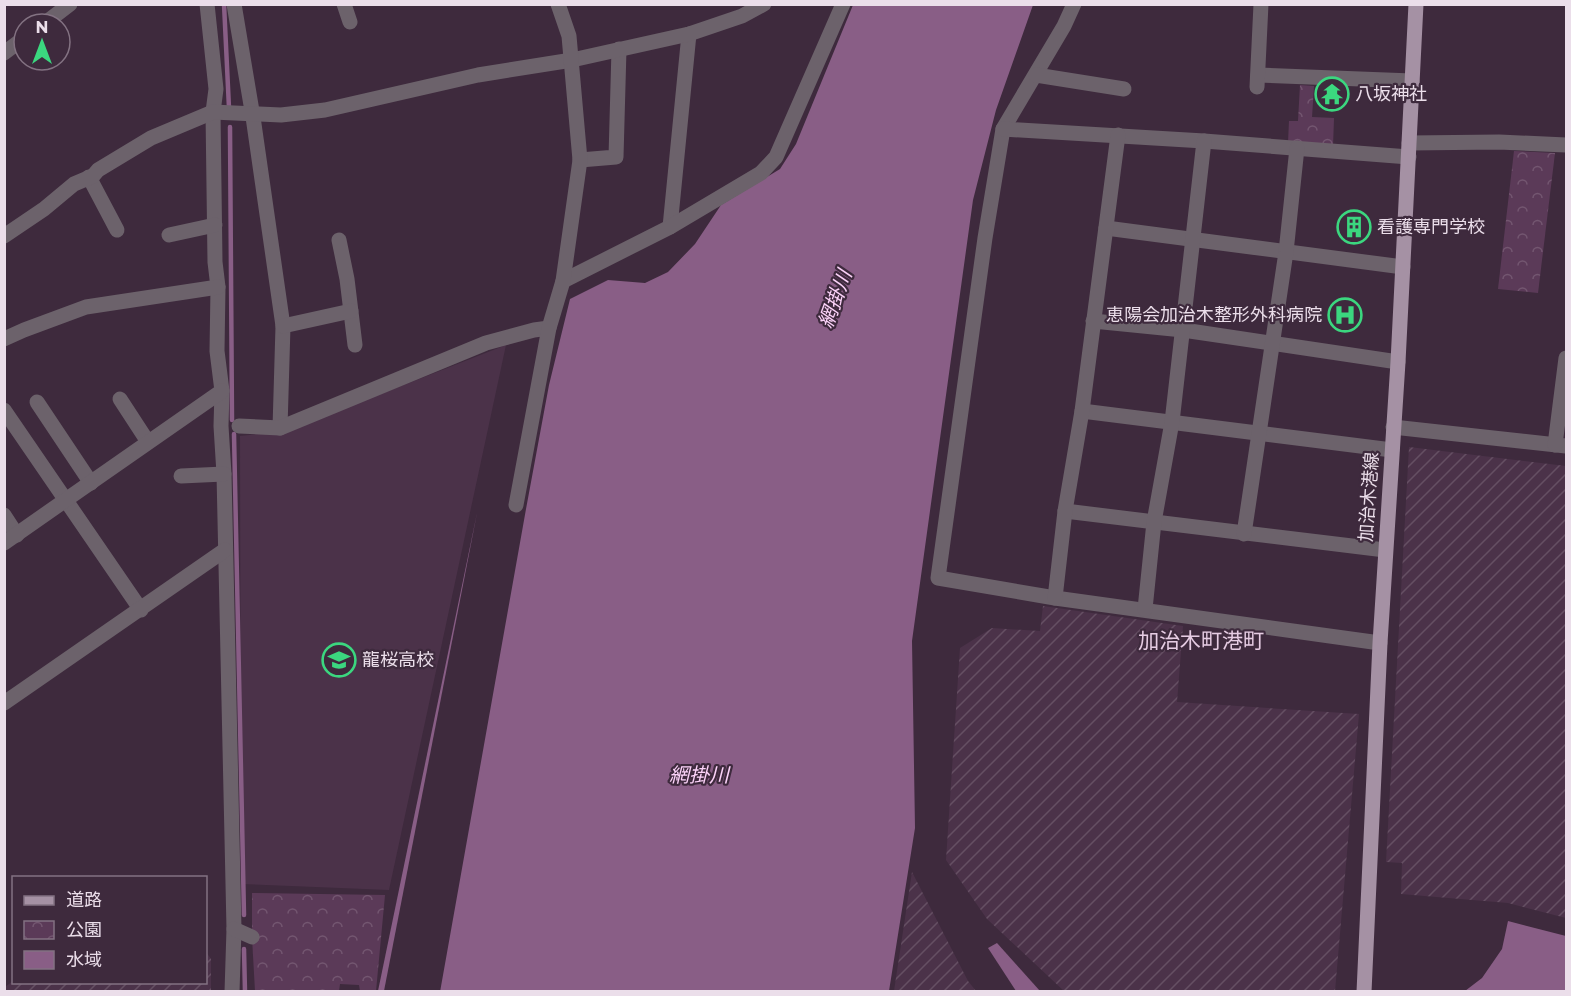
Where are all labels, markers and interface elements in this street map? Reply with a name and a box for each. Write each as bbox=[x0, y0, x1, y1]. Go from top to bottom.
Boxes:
north arrow bbox=[12, 12, 72, 72]
text: N bbox=[36, 18, 48, 37]
temple icon: 八坂神社 bbox=[1314, 76, 1350, 112]
place label: 八坂神社 bbox=[1355, 83, 1427, 105]
building icon: 看護専門学校 bbox=[1336, 209, 1372, 245]
place label: 看護専門学校 bbox=[1377, 216, 1485, 238]
water label: 網掛川 bbox=[813, 265, 857, 331]
hospital icon: 恵陽会加治木整形外科病院 bbox=[1327, 297, 1363, 333]
place label: 恵陽会加治木整形外科病院 bbox=[1106, 304, 1322, 326]
street label: 加治木港線 bbox=[1355, 451, 1383, 543]
district label: 加治木町港町 bbox=[1138, 628, 1264, 653]
school or university icon: 龍桜高校 bbox=[321, 642, 357, 678]
place label: 龍桜高校 bbox=[362, 649, 434, 671]
water label: 網掛川 bbox=[669, 763, 731, 787]
legend bbox=[12, 876, 207, 984]
text: 道路 bbox=[66, 889, 102, 911]
text: 公園 bbox=[66, 919, 102, 941]
text: 水域 bbox=[66, 949, 102, 971]

